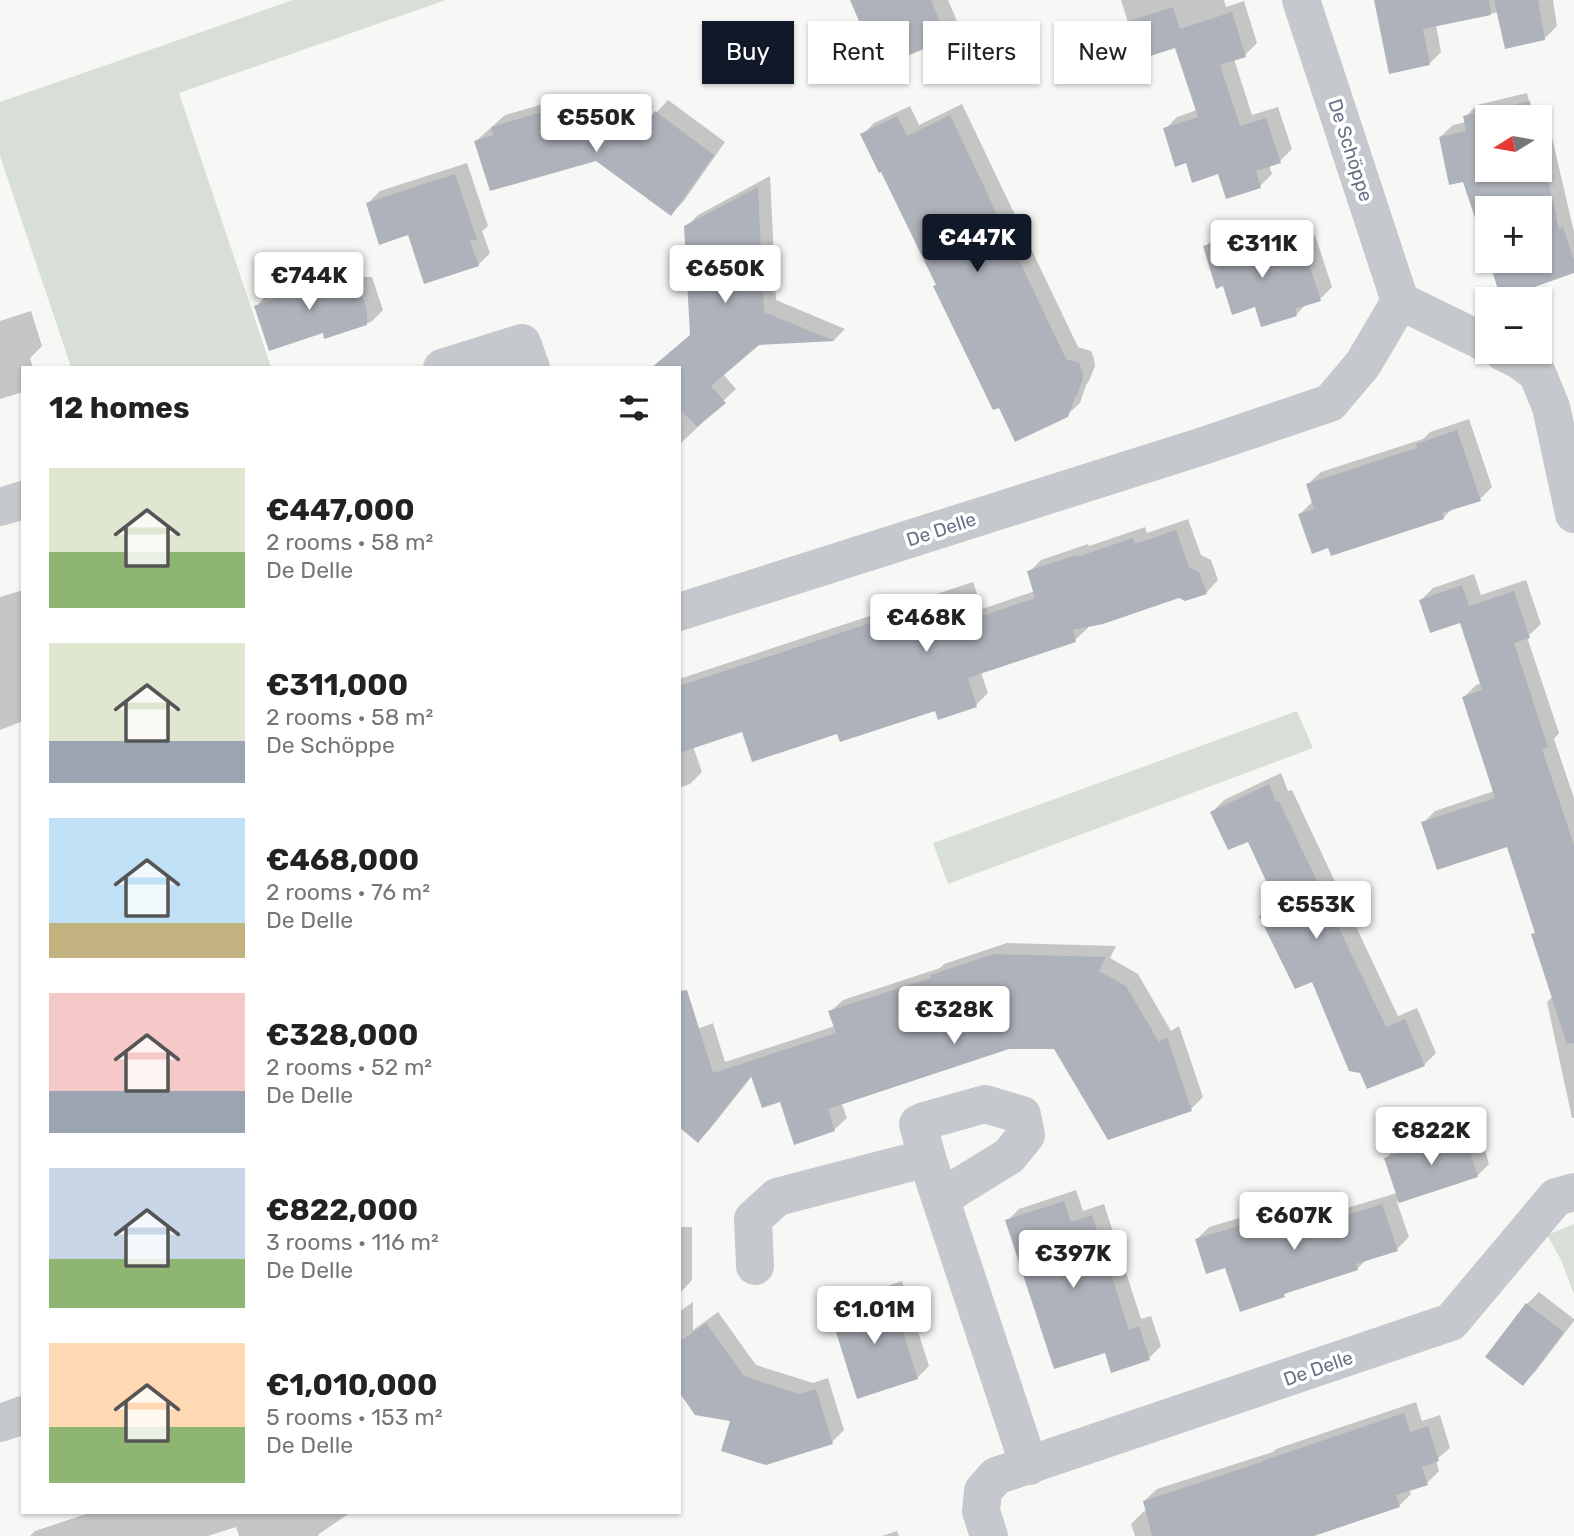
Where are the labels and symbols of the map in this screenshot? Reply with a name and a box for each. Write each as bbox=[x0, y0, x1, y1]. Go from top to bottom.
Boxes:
pin: €550K bbox=[547, 94, 645, 154]
street label: De Schöppe bbox=[1323, 96, 1378, 204]
north arrow bbox=[1475, 105, 1552, 182]
pin: €447K bbox=[928, 215, 1026, 274]
pin: €311K bbox=[1213, 220, 1311, 280]
pin: €650K bbox=[676, 246, 774, 305]
pin: €744K bbox=[260, 252, 358, 312]
street label: De Delle bbox=[903, 507, 979, 552]
pin: €468K bbox=[877, 594, 975, 654]
pin: €553K bbox=[1267, 881, 1365, 941]
pin: €328K bbox=[905, 986, 1003, 1046]
pin: €822K bbox=[1382, 1108, 1480, 1167]
pin: €607K bbox=[1245, 1192, 1343, 1252]
pin: €397K bbox=[1024, 1230, 1122, 1290]
pin: €1.01M bbox=[817, 1286, 931, 1346]
street label: De Delle bbox=[1280, 1346, 1356, 1391]

